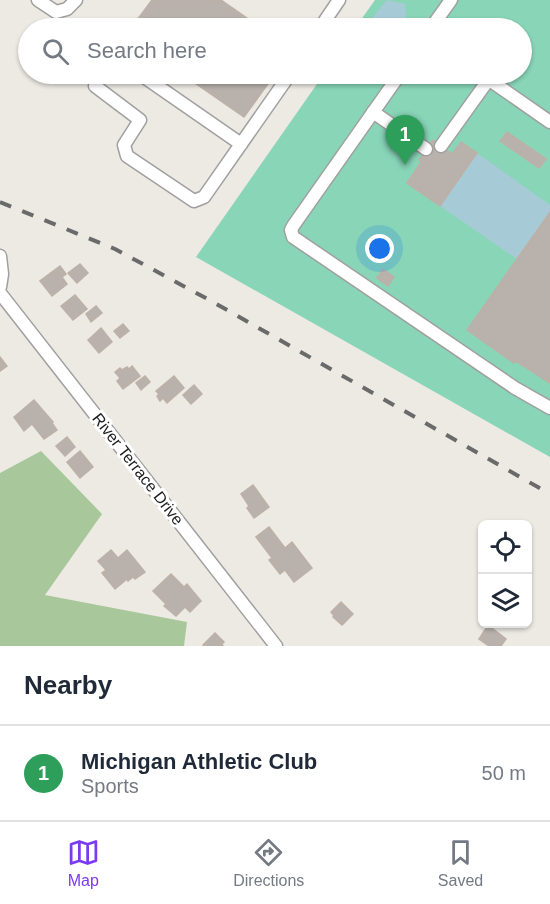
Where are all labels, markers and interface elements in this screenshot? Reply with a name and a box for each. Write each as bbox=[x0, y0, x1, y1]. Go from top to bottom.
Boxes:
search box bbox=[18, 18, 532, 84]
icon: search bbox=[39, 35, 72, 68]
text: Search here bbox=[87, 38, 207, 63]
pin: 1 bbox=[386, 116, 424, 165]
your location bbox=[365, 234, 394, 263]
street label: River Terrace Drive bbox=[89, 410, 187, 528]
map controls bbox=[478, 520, 532, 628]
button: locate bbox=[478, 520, 532, 574]
button: layers bbox=[478, 574, 532, 628]
text: Nearby bbox=[24, 670, 112, 700]
text: Michigan Athletic Club bbox=[81, 749, 317, 774]
text: 1 bbox=[38, 762, 49, 784]
text: 50 m bbox=[482, 762, 526, 784]
text: Sports bbox=[81, 775, 139, 797]
tab: Map bbox=[67, 836, 100, 890]
tab: Directions bbox=[233, 836, 304, 890]
tab: Saved bbox=[438, 836, 483, 890]

